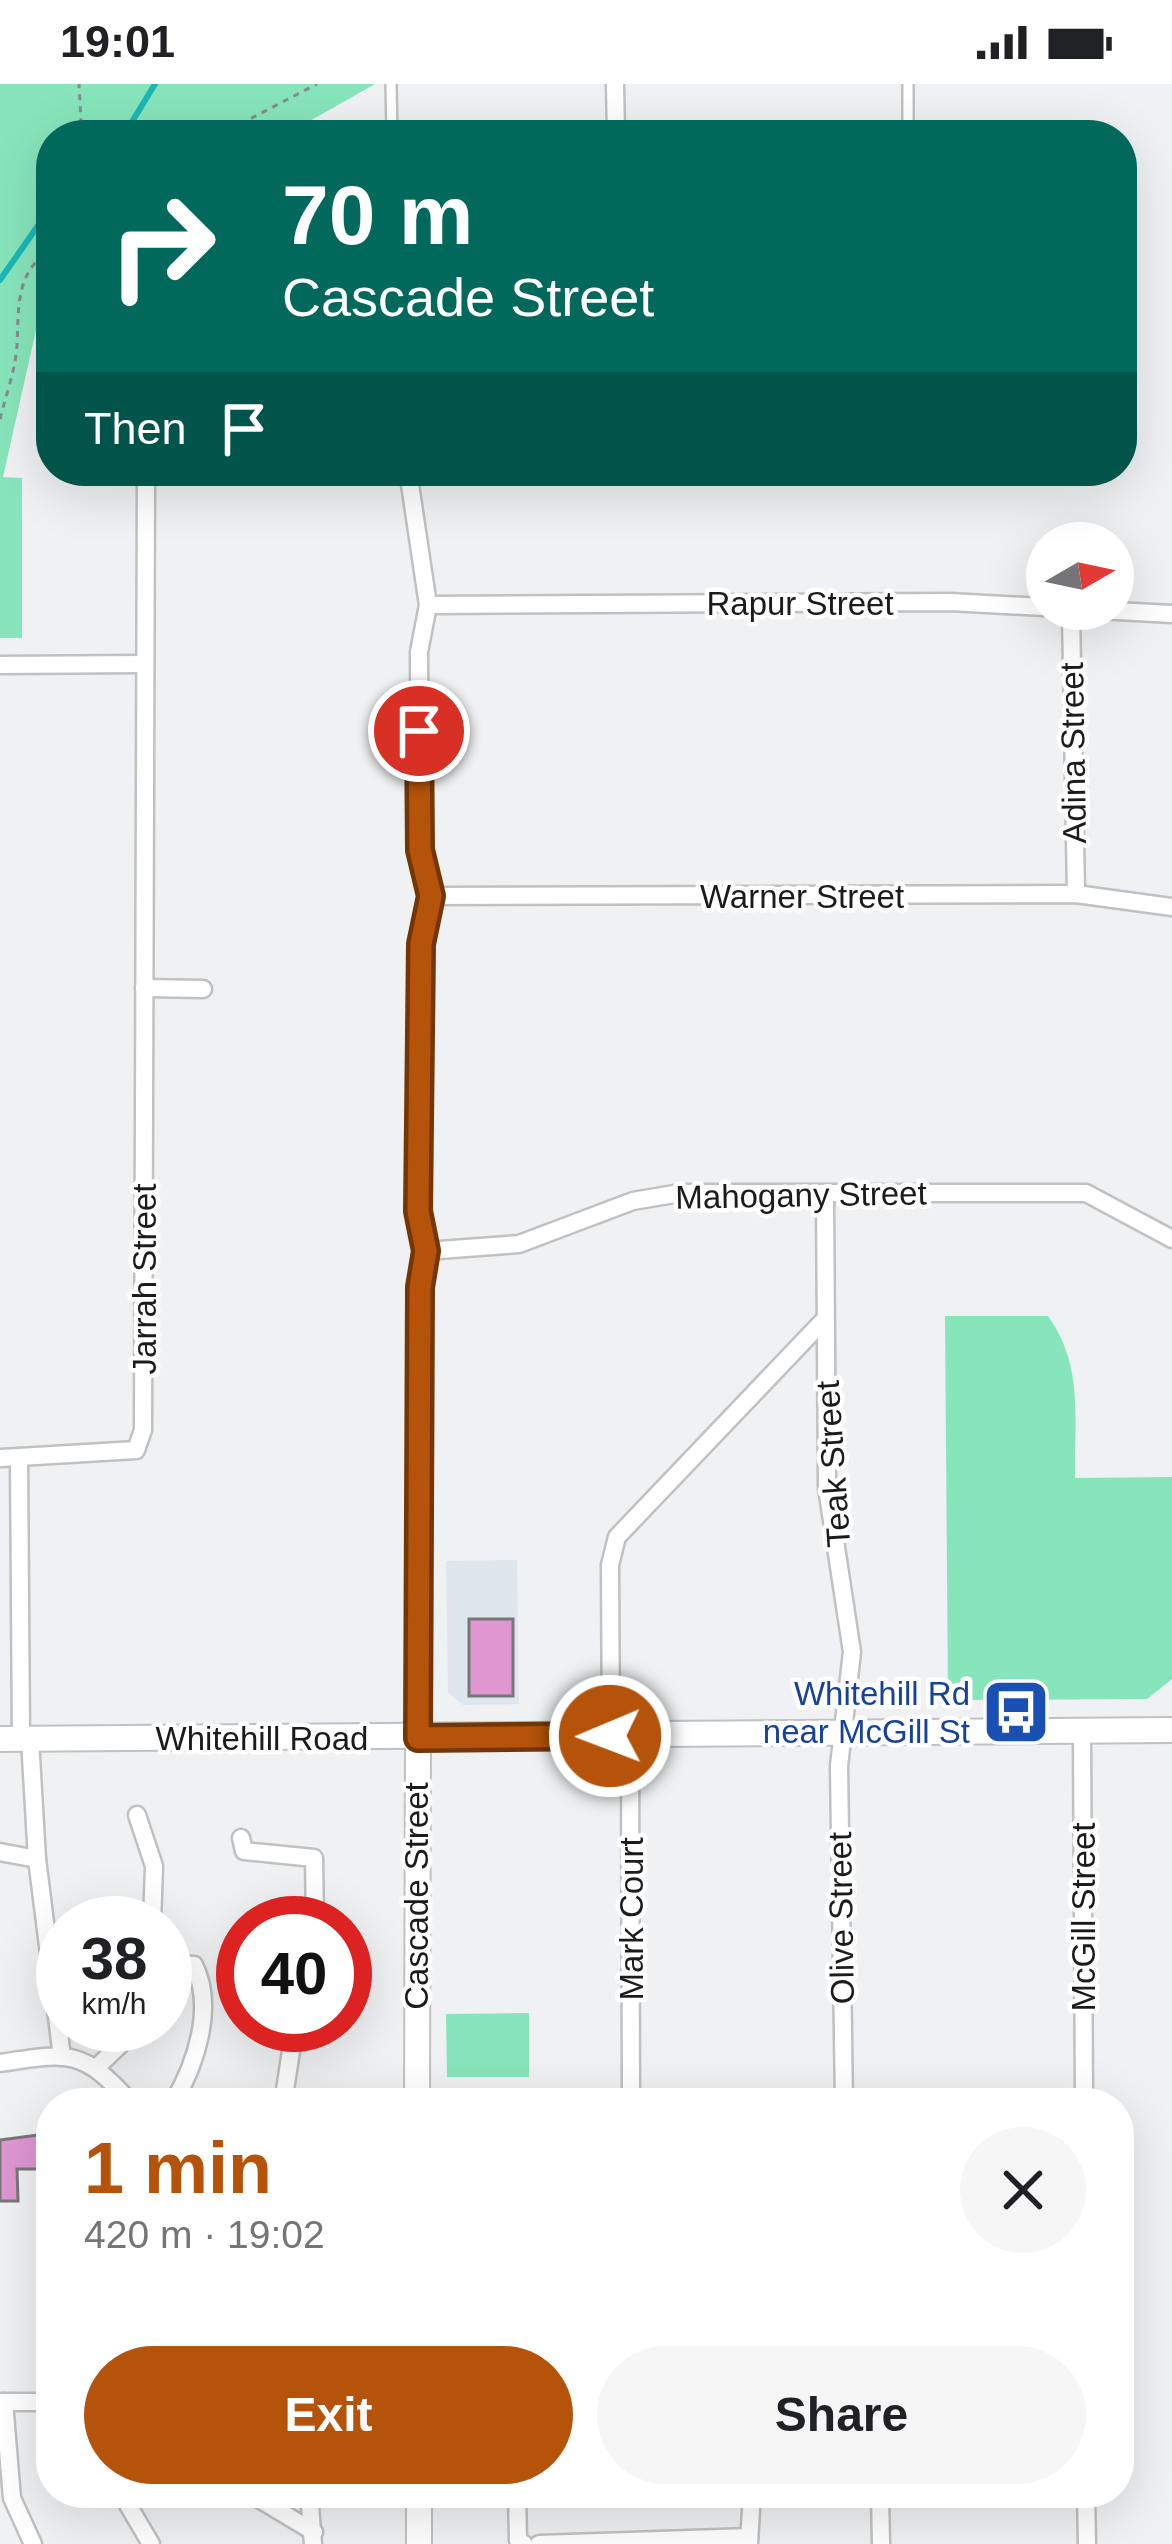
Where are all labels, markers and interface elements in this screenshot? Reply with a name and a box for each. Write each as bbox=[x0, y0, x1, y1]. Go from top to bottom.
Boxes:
text: 19:01 bbox=[60, 16, 175, 67]
icon: right bbox=[84, 168, 240, 324]
text: 70 m bbox=[282, 168, 473, 262]
text: Cascade Street bbox=[282, 267, 654, 327]
icon: arrive bbox=[211, 396, 277, 462]
text: Then bbox=[84, 403, 187, 454]
north arrow bbox=[1026, 522, 1134, 630]
map controls bbox=[1026, 522, 1134, 630]
street label: Rapur Street bbox=[706, 585, 894, 622]
street label: Adina Street bbox=[1053, 662, 1093, 844]
pin bbox=[368, 680, 470, 782]
icon: arrive bbox=[386, 698, 452, 764]
street label: Warner Street bbox=[700, 878, 904, 915]
street label: Mahogany Street bbox=[675, 1174, 927, 1216]
street label: Jarrah Street bbox=[126, 1184, 163, 1374]
street label: Teak Street bbox=[809, 1379, 857, 1549]
position arrow bbox=[547, 1673, 673, 1799]
place label: Whitehill Rd near McGill St bbox=[763, 1675, 970, 1750]
bus stop icon: Whitehill Rd near McGill St bbox=[981, 1677, 1051, 1747]
street label: Whitehill Road bbox=[156, 1720, 368, 1757]
street label: Cascade Street bbox=[398, 1782, 435, 2010]
street label: McGill Street bbox=[1065, 1823, 1102, 2011]
street label: Olive Street bbox=[821, 1831, 861, 2005]
street label: Mark Court bbox=[613, 1837, 650, 2001]
speed limit sign: 40 bbox=[216, 1896, 372, 2052]
text: 38 bbox=[81, 1925, 147, 1992]
text: km/h bbox=[81, 1987, 147, 2020]
button: close bbox=[960, 2127, 1086, 2253]
text: 1 min bbox=[84, 2128, 272, 2208]
text: 420 m · 19:02 bbox=[84, 2213, 325, 2256]
button: Exit bbox=[84, 2346, 573, 2484]
button: Share bbox=[597, 2346, 1086, 2484]

